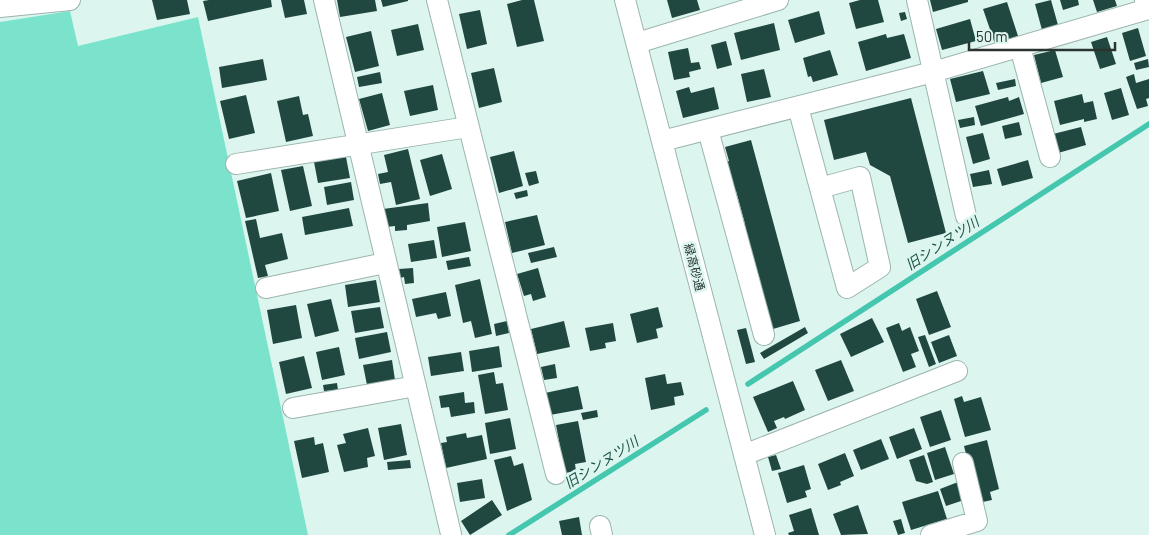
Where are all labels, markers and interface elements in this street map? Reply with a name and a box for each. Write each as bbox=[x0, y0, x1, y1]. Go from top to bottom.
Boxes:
scale bar bbox=[969, 20, 1115, 52]
text: 50 m bbox=[976, 27, 1008, 45]
water label: 旧シンヌツ川 bbox=[902, 212, 984, 273]
street label: 緑高砂通 bbox=[682, 242, 708, 292]
water label: 旧シンヌツ川 bbox=[561, 431, 643, 491]

